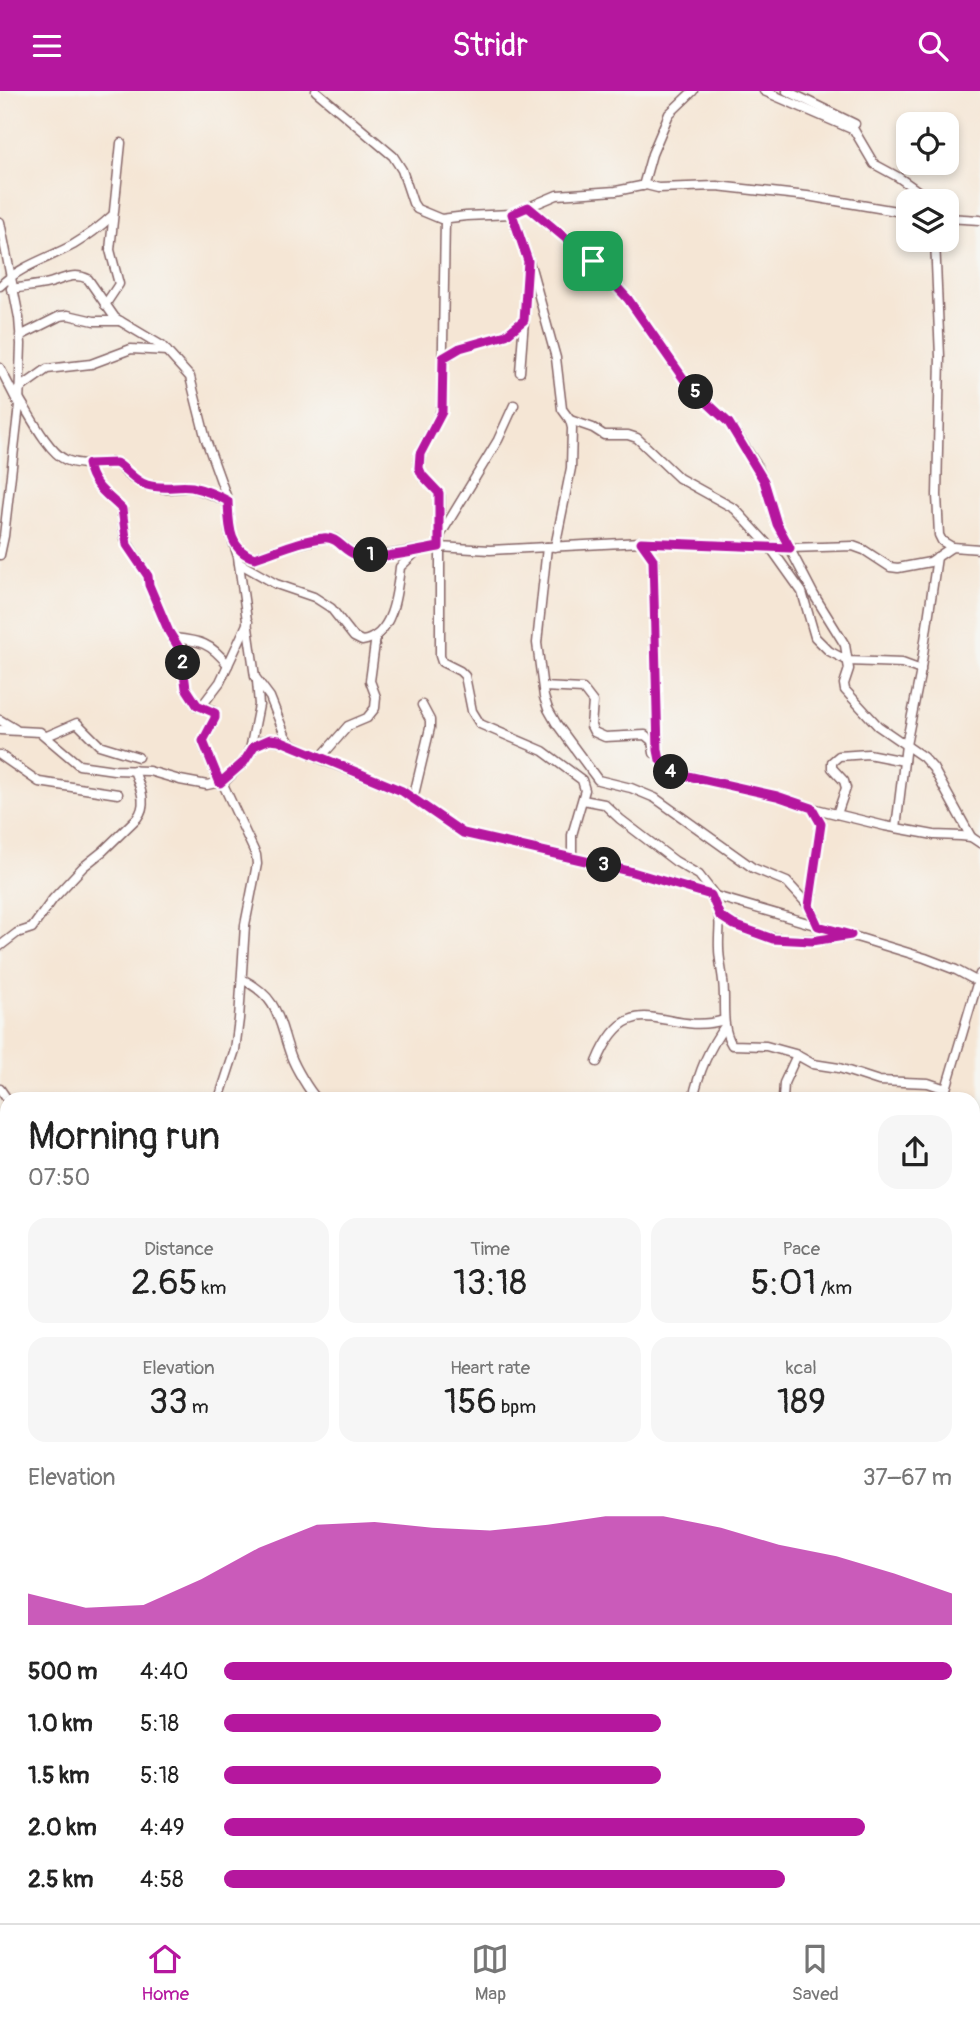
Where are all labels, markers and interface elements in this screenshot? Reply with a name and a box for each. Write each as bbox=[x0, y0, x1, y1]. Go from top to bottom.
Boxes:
text: Stridr bbox=[452, 26, 528, 66]
icon: menu bbox=[28, 27, 66, 65]
icon: search bbox=[914, 27, 952, 65]
map controls bbox=[896, 112, 959, 252]
button: locate bbox=[896, 112, 959, 175]
button: layers bbox=[896, 189, 959, 252]
pin bbox=[563, 231, 623, 291]
icon: arrive bbox=[574, 242, 612, 280]
pin: 5 bbox=[678, 375, 714, 409]
text: 5 bbox=[690, 379, 701, 403]
pin: 1 bbox=[354, 538, 388, 573]
text: 1 bbox=[367, 542, 374, 566]
pin: 2 bbox=[166, 645, 200, 681]
text: 2 bbox=[177, 650, 188, 674]
pin: 4 bbox=[654, 755, 688, 789]
text: 4 bbox=[665, 759, 676, 783]
pin: 3 bbox=[586, 847, 622, 883]
text: 3 bbox=[598, 852, 609, 876]
text: Morning run bbox=[28, 1113, 220, 1161]
button: share bbox=[878, 1115, 952, 1189]
text: 07:50 bbox=[28, 1163, 90, 1192]
text: Distance bbox=[144, 1237, 213, 1261]
text: Time bbox=[470, 1237, 510, 1261]
text: Pace bbox=[783, 1237, 820, 1261]
text: 2.65 bbox=[131, 1261, 197, 1305]
text: 13:18 bbox=[453, 1261, 527, 1305]
text: 5:01 bbox=[751, 1261, 816, 1305]
text: km bbox=[197, 1276, 226, 1300]
text: /km bbox=[816, 1276, 852, 1300]
text: Elevation bbox=[142, 1356, 215, 1380]
text: Heart rate bbox=[450, 1356, 530, 1380]
text: kcal bbox=[786, 1356, 817, 1380]
text: 33 bbox=[149, 1380, 188, 1424]
text: 156 bbox=[444, 1380, 497, 1424]
text: 189 bbox=[777, 1380, 826, 1424]
text: m bbox=[188, 1395, 209, 1419]
text: bpm bbox=[497, 1395, 536, 1419]
text: Elevation bbox=[28, 1463, 116, 1492]
text: 37–67 m bbox=[863, 1463, 952, 1492]
text: 500 m bbox=[28, 1657, 97, 1686]
text: 4:40 bbox=[140, 1657, 189, 1686]
text: 1.0 km bbox=[28, 1709, 93, 1738]
text: 5:18 bbox=[140, 1709, 179, 1738]
text: 1.5 km bbox=[28, 1761, 90, 1790]
text: 5:18 bbox=[140, 1761, 179, 1790]
text: 2.0 km bbox=[28, 1813, 97, 1842]
text: 4:49 bbox=[140, 1813, 185, 1842]
text: 2.5 km bbox=[28, 1865, 93, 1894]
text: 4:58 bbox=[140, 1865, 184, 1894]
tab: Home bbox=[141, 1940, 189, 2006]
tab: Map bbox=[471, 1940, 509, 2006]
tab: Saved bbox=[792, 1940, 839, 2006]

